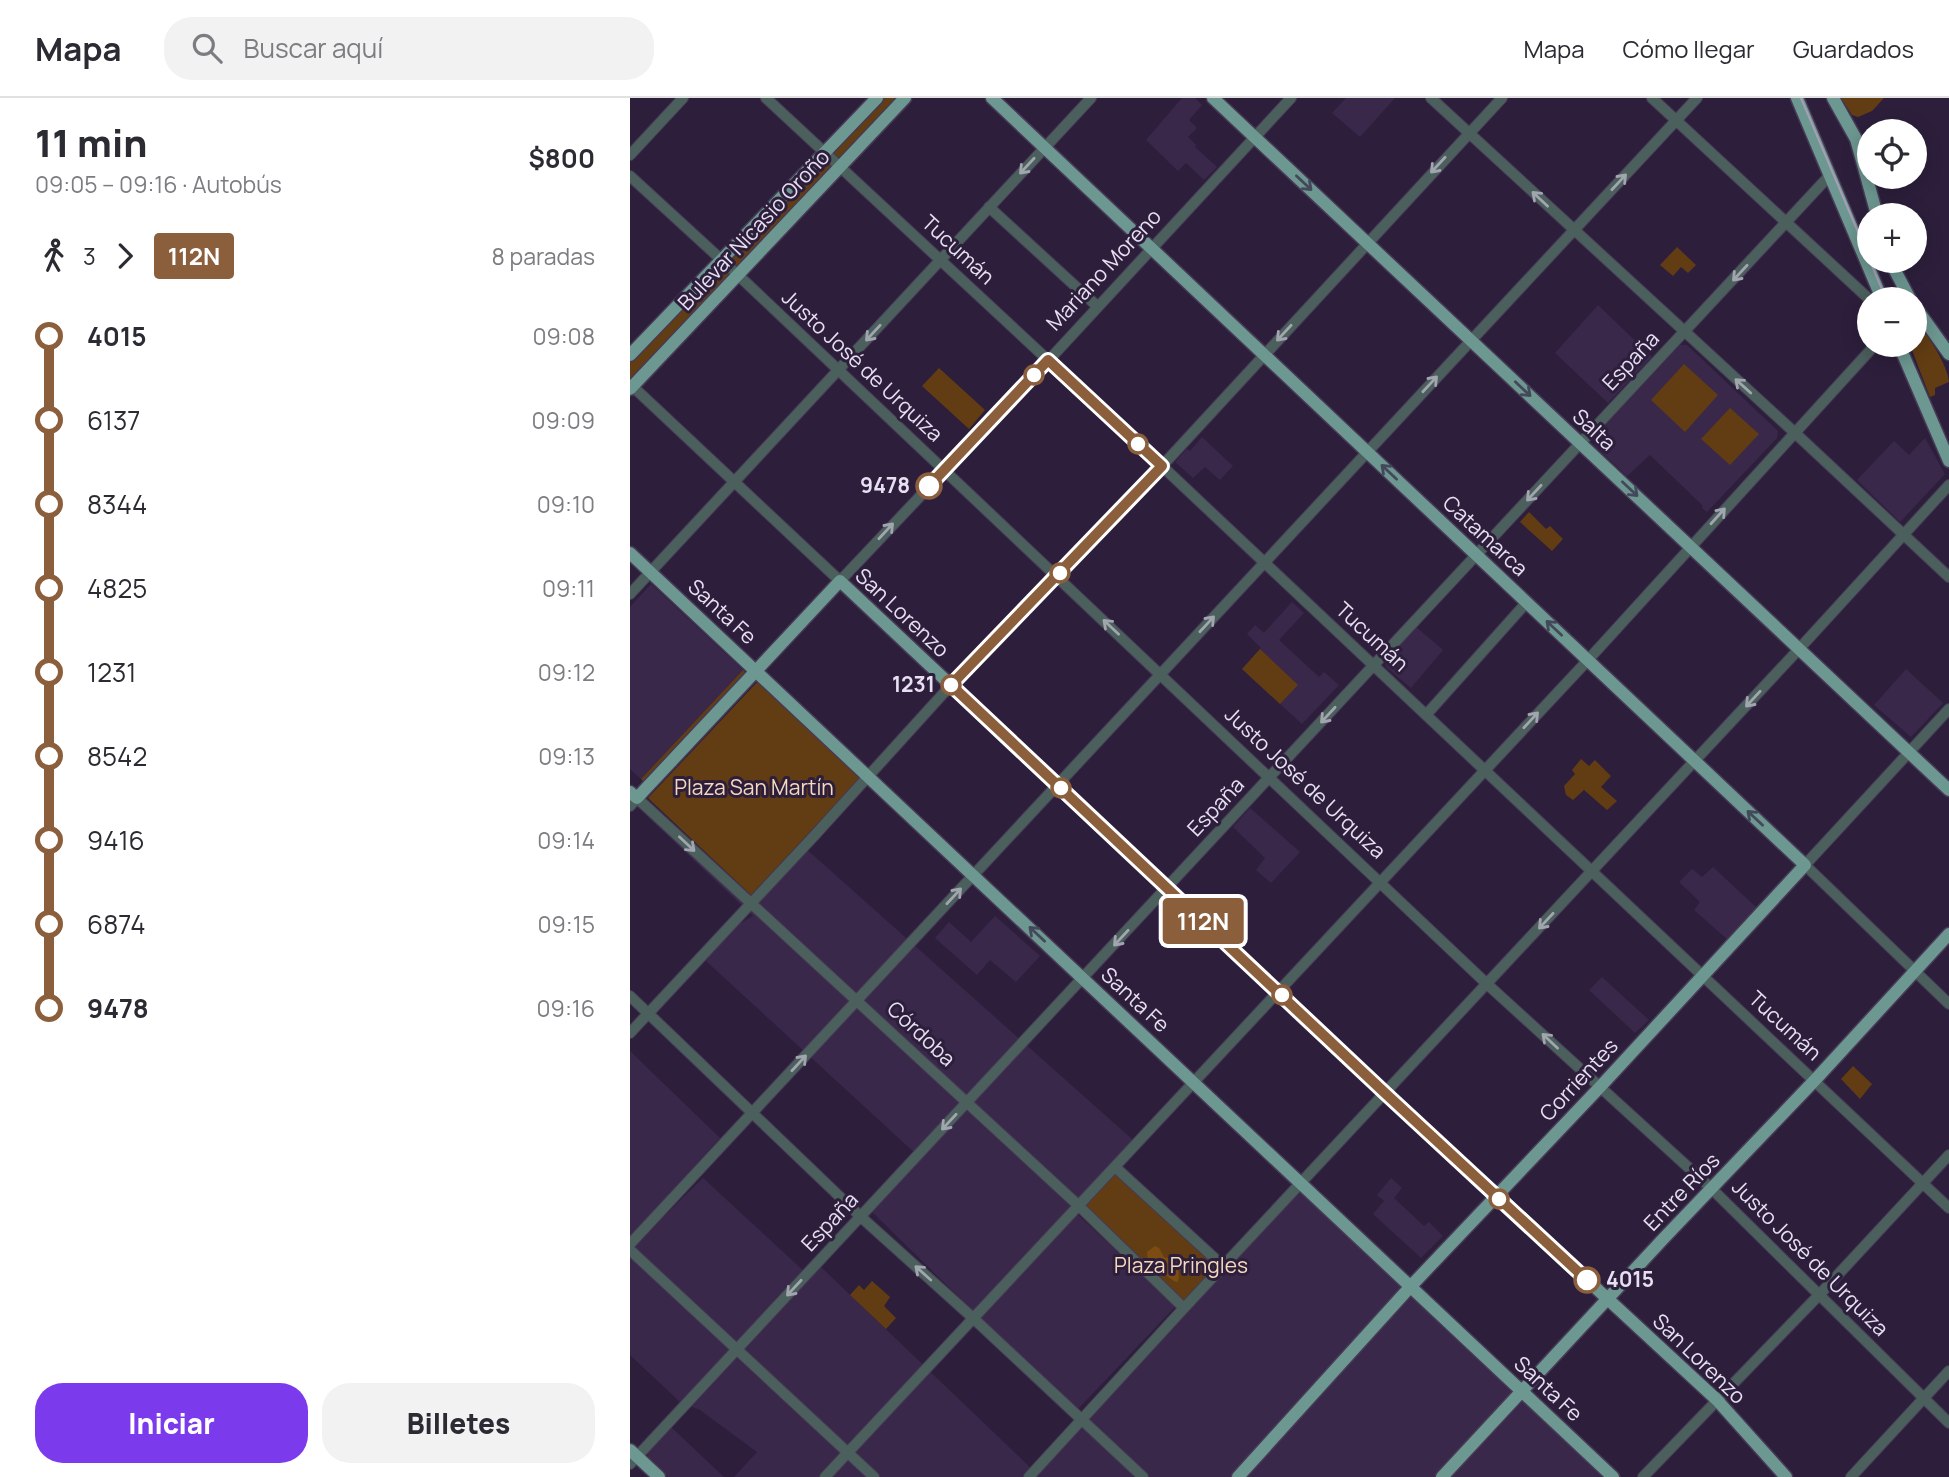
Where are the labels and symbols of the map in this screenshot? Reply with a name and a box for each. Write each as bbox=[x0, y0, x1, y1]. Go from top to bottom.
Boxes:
street label: Bulevar Nicasio Oroño bbox=[671, 143, 835, 316]
one-way arrow bbox=[1430, 156, 1447, 173]
one-way arrow bbox=[1019, 157, 1036, 174]
one-way arrow bbox=[1611, 173, 1627, 191]
one-way arrow bbox=[1295, 174, 1312, 191]
one-way arrow bbox=[1531, 191, 1549, 207]
street label: Mariano Moreno bbox=[1040, 202, 1167, 336]
street label: Tucumán bbox=[916, 208, 1001, 290]
one-way arrow bbox=[1732, 264, 1748, 282]
street label: Justo José de Urquiza bbox=[776, 283, 949, 447]
one-way arrow bbox=[865, 324, 882, 341]
one-way arrow bbox=[1276, 324, 1292, 342]
street label: España bbox=[1596, 325, 1665, 396]
unlabelled marker bbox=[1024, 365, 1044, 385]
one-way arrow bbox=[1422, 376, 1439, 393]
one-way arrow bbox=[1735, 378, 1753, 394]
one-way arrow bbox=[1514, 381, 1532, 397]
street label: Salta bbox=[1567, 402, 1622, 456]
unlabelled marker bbox=[1128, 434, 1148, 454]
one-way arrow bbox=[1381, 464, 1398, 481]
place label: 9478 bbox=[860, 471, 910, 499]
marker: 9478 bbox=[916, 473, 942, 499]
one-way arrow bbox=[1621, 481, 1638, 498]
one-way arrow bbox=[1526, 484, 1542, 502]
street label: Catamarca bbox=[1437, 489, 1534, 582]
one-way arrow bbox=[1710, 508, 1727, 525]
one-way arrow bbox=[878, 523, 895, 540]
street label: San Lorenzo bbox=[850, 561, 956, 663]
unlabelled marker bbox=[1050, 563, 1070, 583]
street label: Santa Fe bbox=[682, 572, 763, 650]
street label: Tucumán bbox=[1330, 595, 1415, 677]
one-way arrow bbox=[1199, 616, 1216, 633]
one-way arrow bbox=[1103, 619, 1120, 636]
one-way arrow bbox=[1546, 620, 1563, 637]
place label: 1231 bbox=[892, 670, 935, 698]
marker: 1231 bbox=[941, 675, 961, 695]
one-way arrow bbox=[1745, 690, 1761, 708]
street label: Justo José de Urquiza bbox=[1219, 700, 1392, 864]
one-way arrow bbox=[1319, 706, 1336, 723]
one-way arrow bbox=[1523, 712, 1540, 729]
street label: España bbox=[1181, 771, 1250, 842]
park label: Plaza San Martín bbox=[674, 773, 834, 801]
unlabelled marker bbox=[1051, 778, 1071, 798]
one-way arrow bbox=[1747, 810, 1764, 827]
one-way arrow bbox=[678, 836, 695, 853]
one-way arrow bbox=[945, 888, 962, 905]
line badge: 112N bbox=[1154, 898, 1252, 944]
one-way arrow bbox=[1538, 912, 1554, 930]
one-way arrow bbox=[1029, 926, 1046, 943]
one-way arrow bbox=[1112, 929, 1129, 946]
street label: Santa Fe bbox=[1095, 960, 1176, 1038]
street label: Tucumán bbox=[1743, 984, 1828, 1066]
unlabelled marker bbox=[1272, 985, 1292, 1005]
street label: Córdoba bbox=[881, 994, 962, 1072]
street label: Corrientes bbox=[1533, 1032, 1624, 1127]
one-way arrow bbox=[1542, 1032, 1559, 1049]
one-way arrow bbox=[790, 1055, 807, 1072]
one-way arrow bbox=[941, 1113, 957, 1131]
street label: Entre Ríos bbox=[1637, 1146, 1725, 1236]
street label: Justo José de Urquiza bbox=[1726, 1173, 1895, 1342]
street label: España bbox=[795, 1186, 864, 1257]
unlabelled marker bbox=[1489, 1189, 1509, 1209]
park label: Plaza Pringles bbox=[1114, 1251, 1248, 1279]
one-way arrow bbox=[915, 1264, 932, 1281]
place label: 4015 bbox=[1606, 1265, 1654, 1293]
marker: 4015 bbox=[1574, 1267, 1600, 1293]
one-way arrow bbox=[786, 1279, 802, 1297]
street label: San Lorenzo bbox=[1647, 1307, 1752, 1410]
street label: Santa Fe bbox=[1508, 1349, 1589, 1427]

